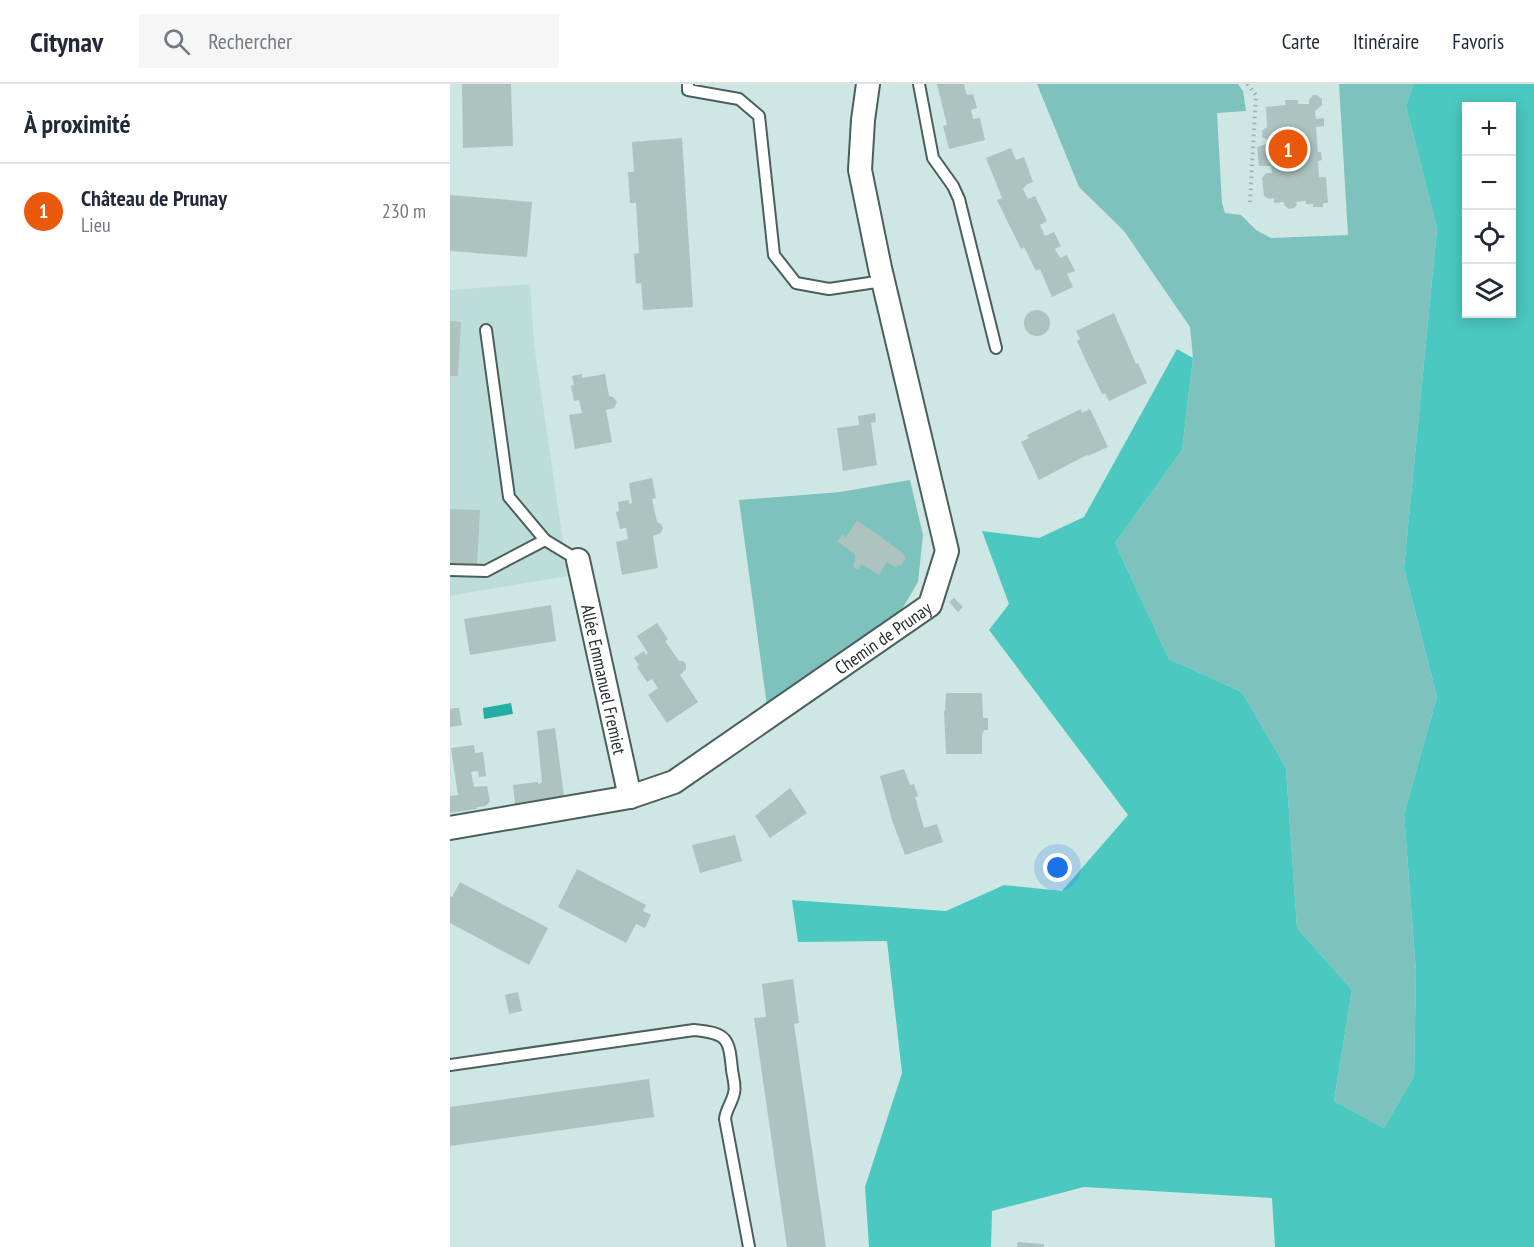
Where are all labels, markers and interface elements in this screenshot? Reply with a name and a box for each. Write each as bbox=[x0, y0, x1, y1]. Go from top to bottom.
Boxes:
search box bbox=[139, 14, 559, 68]
text: Citynav bbox=[30, 23, 103, 60]
icon: search bbox=[160, 25, 193, 58]
text: Rechercher bbox=[208, 27, 292, 55]
text: Carte bbox=[1282, 28, 1320, 55]
text: Itinéraire bbox=[1353, 28, 1419, 55]
text: Favoris bbox=[1452, 28, 1504, 55]
map controls bbox=[1462, 102, 1516, 318]
button: + bbox=[1462, 102, 1516, 156]
text: À proximité bbox=[24, 107, 131, 140]
pin: 1 bbox=[1268, 126, 1308, 172]
button: − bbox=[1462, 156, 1516, 210]
text: Château de Prunay bbox=[81, 184, 227, 212]
text: 1 bbox=[39, 198, 48, 224]
text: 230 m bbox=[382, 198, 426, 224]
button: locate bbox=[1462, 210, 1516, 264]
text: Lieu bbox=[81, 212, 111, 238]
button: layers bbox=[1462, 264, 1516, 318]
street label: Chemin de Prunay bbox=[830, 596, 936, 679]
street label: Allée Emmanuel Fremiet bbox=[577, 602, 632, 756]
your location bbox=[1043, 853, 1072, 882]

